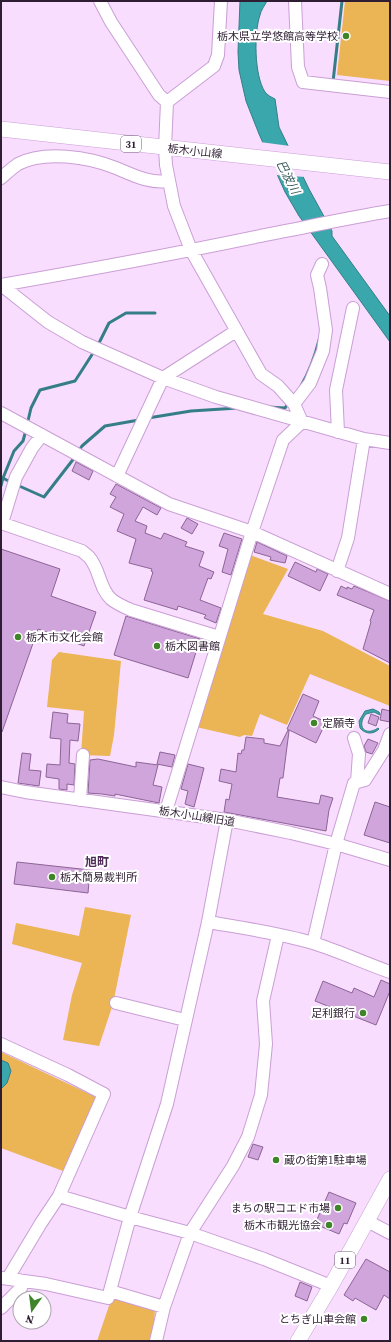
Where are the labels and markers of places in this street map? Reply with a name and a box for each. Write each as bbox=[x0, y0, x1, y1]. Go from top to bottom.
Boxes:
place label: 栃木県立学悠館高等学校 bbox=[217, 29, 338, 44]
marker: 栃木県立学悠館高等学校 bbox=[341, 31, 351, 41]
place label: 栃木市文化会館 bbox=[26, 630, 103, 645]
marker: 栃木市文化会館 bbox=[13, 632, 23, 642]
place label: 栃木図書館 bbox=[165, 639, 220, 654]
marker: 栃木図書館 bbox=[152, 641, 162, 651]
place label: 定願寺 bbox=[322, 716, 355, 731]
marker: 定願寺 bbox=[309, 718, 319, 728]
place label: 栃木簡易裁判所 bbox=[60, 870, 138, 885]
marker: 栃木簡易裁判所 bbox=[47, 872, 57, 882]
place label: 足利銀行 bbox=[311, 1006, 355, 1021]
marker: 足利銀行 bbox=[358, 1008, 368, 1018]
place label: 蔵の街第1駐車場 bbox=[284, 1153, 367, 1168]
marker: 蔵の街第1駐車場 bbox=[271, 1155, 281, 1165]
place label: まちの駅コエド市場 bbox=[231, 1201, 330, 1216]
marker: まちの駅コエド市場 bbox=[333, 1203, 343, 1213]
place label: 栃木市観光協会 bbox=[244, 1218, 321, 1233]
marker: 栃木市観光協会 bbox=[324, 1220, 334, 1230]
place label: とちぎ山車会館 bbox=[279, 1312, 356, 1327]
marker: とちぎ山車会館 bbox=[359, 1314, 369, 1324]

